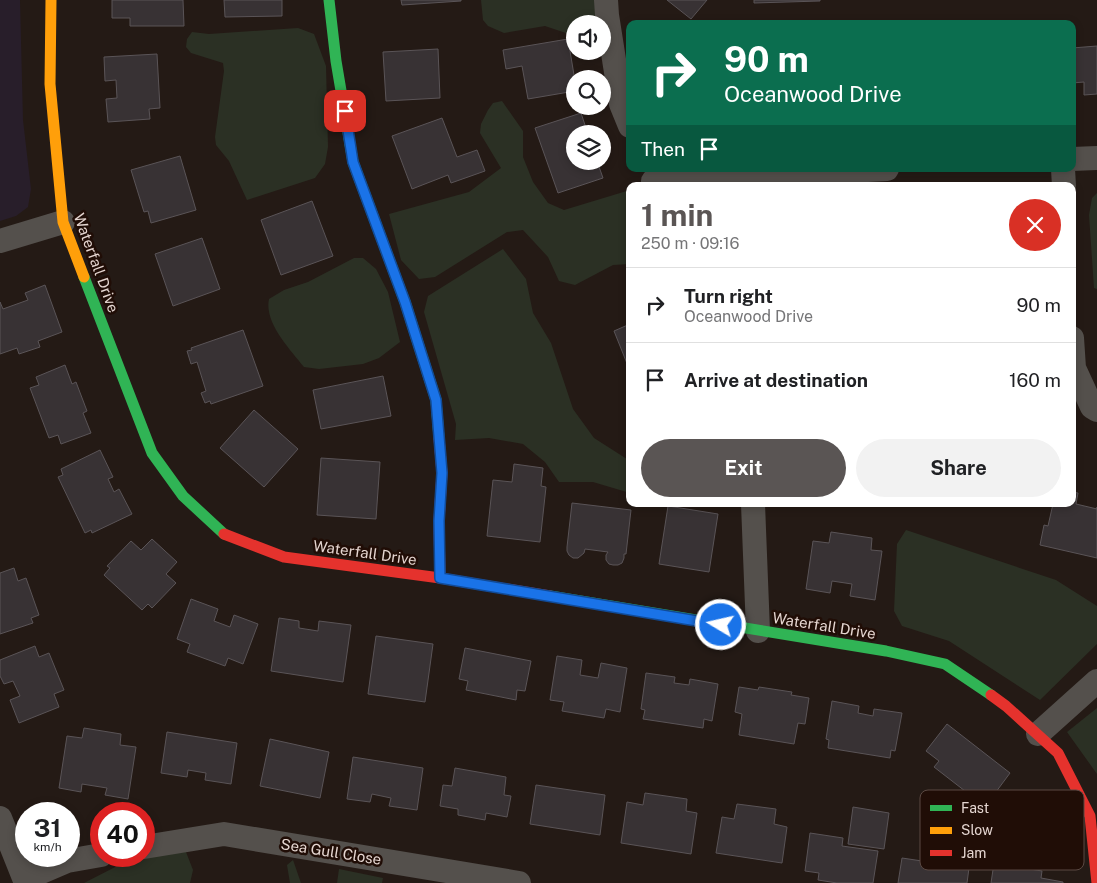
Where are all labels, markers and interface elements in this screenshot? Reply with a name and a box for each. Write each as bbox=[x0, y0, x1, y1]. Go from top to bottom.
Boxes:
map controls bbox=[566, 15, 611, 170]
button: sound bbox=[566, 15, 611, 60]
text: 90 m bbox=[724, 39, 809, 80]
icon: right bbox=[641, 40, 706, 105]
button: search bbox=[566, 70, 611, 115]
text: Oceanwood Drive bbox=[724, 81, 902, 107]
pin bbox=[324, 90, 366, 132]
icon: arrive bbox=[331, 97, 359, 125]
button: layers bbox=[566, 125, 611, 170]
icon: arrive bbox=[695, 135, 723, 163]
text: Then bbox=[641, 138, 685, 160]
text: 1 min bbox=[641, 197, 713, 233]
button: close bbox=[1009, 199, 1061, 251]
street label: Waterfall Drive bbox=[71, 211, 122, 315]
text: 250 m · 09:16 bbox=[641, 234, 739, 253]
text: Turn right bbox=[684, 285, 773, 307]
icon: right bbox=[641, 291, 669, 319]
text: 90 m bbox=[1017, 294, 1061, 316]
text: Oceanwood Drive bbox=[684, 307, 813, 326]
icon: arrive bbox=[641, 366, 669, 394]
text: Arrive at destination bbox=[684, 369, 868, 391]
text: 160 m bbox=[1009, 369, 1061, 391]
button: Exit bbox=[641, 439, 846, 497]
button: Share bbox=[856, 439, 1061, 497]
street label: Waterfall Drive bbox=[312, 537, 418, 568]
position arrow bbox=[694, 598, 746, 650]
street label: Waterfall Drive bbox=[771, 609, 877, 642]
legend bbox=[920, 790, 1084, 870]
text: Fast bbox=[961, 800, 989, 816]
speed limit sign: 40 bbox=[90, 802, 155, 867]
text: 31 bbox=[34, 813, 61, 843]
text: Slow bbox=[961, 822, 993, 838]
street label: Sea Gull Close bbox=[280, 835, 383, 868]
text: km/h bbox=[33, 840, 62, 854]
text: Jam bbox=[961, 845, 986, 861]

